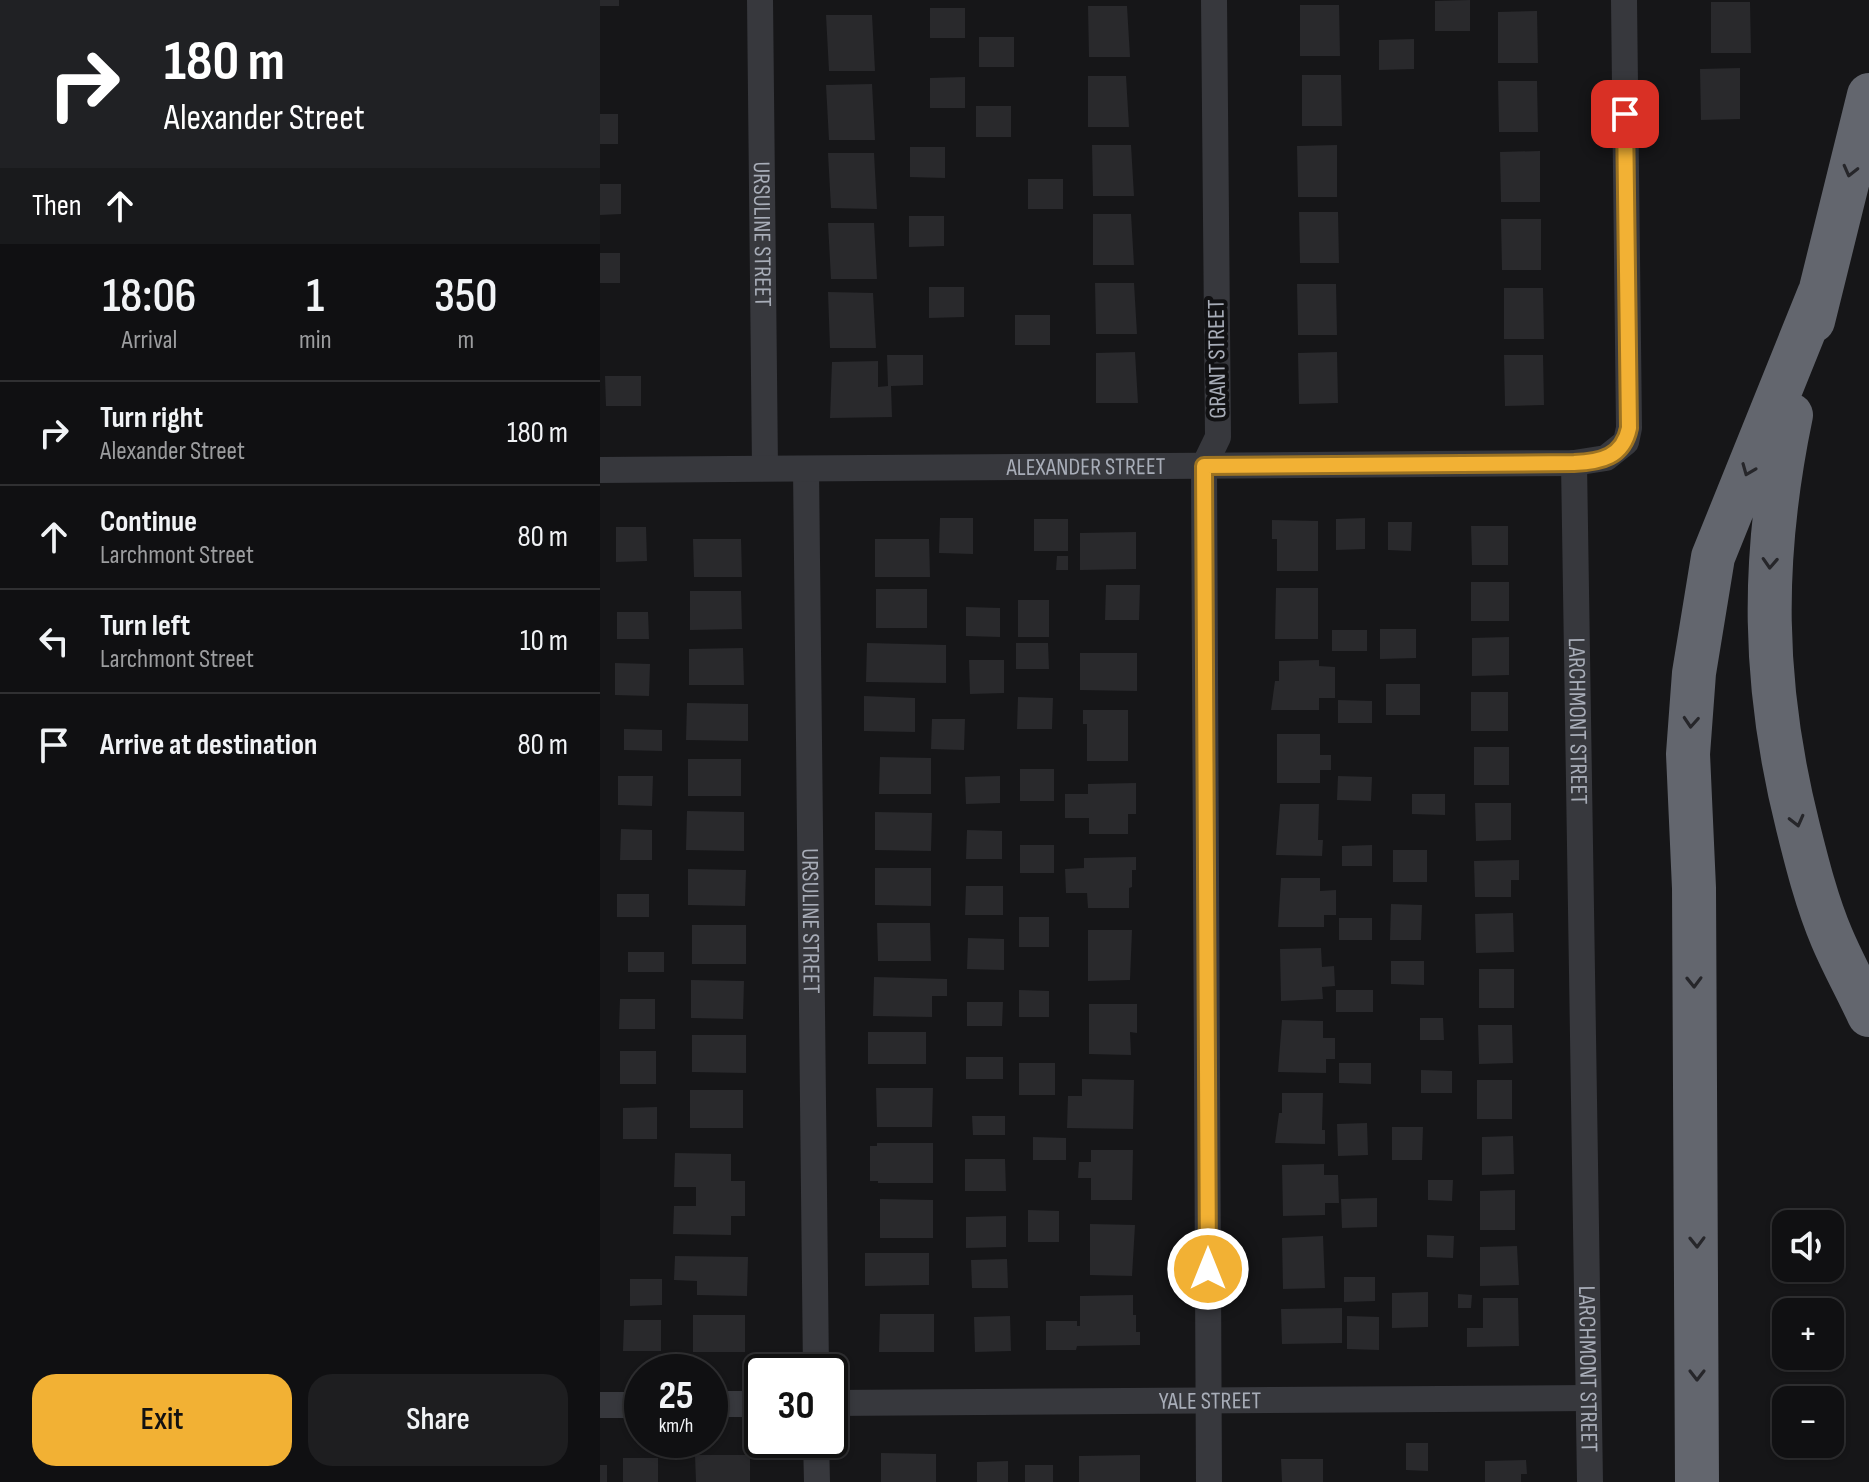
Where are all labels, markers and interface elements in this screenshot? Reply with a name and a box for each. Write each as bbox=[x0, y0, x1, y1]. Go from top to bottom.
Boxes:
text: 180 m bbox=[164, 29, 285, 96]
icon: right bbox=[32, 32, 136, 136]
pin bbox=[1591, 80, 1659, 148]
icon: arrive bbox=[1603, 92, 1647, 136]
text: Alexander Street bbox=[164, 97, 365, 140]
street label: URSULINE STREET bbox=[747, 161, 778, 307]
one-way arrow bbox=[1843, 164, 1860, 177]
icon: ahead bbox=[98, 184, 142, 228]
text: Then bbox=[32, 188, 82, 224]
text: 18:06 bbox=[102, 268, 197, 325]
text: 1 bbox=[306, 268, 324, 325]
text: 350 bbox=[434, 268, 498, 325]
street label: GRANT STREET bbox=[1201, 299, 1233, 419]
text: Arrival bbox=[122, 325, 177, 356]
text: min bbox=[299, 325, 332, 356]
text: m bbox=[457, 325, 474, 356]
text: Turn right bbox=[100, 400, 203, 436]
icon: right bbox=[32, 411, 76, 455]
text: 180 m bbox=[507, 415, 568, 451]
text: Alexander Street bbox=[100, 436, 245, 467]
street label: ALEXANDER STREET bbox=[1005, 451, 1166, 482]
one-way arrow bbox=[1741, 463, 1758, 477]
text: Continue bbox=[100, 504, 197, 540]
icon: ahead bbox=[32, 515, 76, 559]
text: 80 m bbox=[517, 519, 568, 555]
text: Larchmont Street bbox=[100, 540, 254, 571]
one-way arrow bbox=[1762, 557, 1779, 570]
text: Turn left bbox=[100, 608, 190, 644]
icon: left bbox=[32, 619, 76, 663]
text: 10 m bbox=[520, 623, 568, 659]
street label: LARCHMONT STREET bbox=[1562, 637, 1594, 805]
text: Larchmont Street bbox=[100, 644, 254, 675]
one-way arrow bbox=[1683, 716, 1700, 729]
icon: arrive bbox=[32, 723, 76, 767]
text: Arrive at destination bbox=[100, 727, 317, 763]
text: 80 m bbox=[517, 727, 568, 763]
one-way arrow bbox=[1787, 813, 1804, 827]
street label: URSULINE STREET bbox=[796, 848, 826, 994]
one-way arrow bbox=[1685, 976, 1703, 989]
map controls bbox=[1772, 1210, 1844, 1458]
button: sound bbox=[1772, 1210, 1844, 1282]
position arrow bbox=[1166, 1227, 1250, 1311]
one-way arrow bbox=[1688, 1236, 1706, 1249]
street label: LARCHMONT STREET bbox=[1572, 1285, 1604, 1453]
button: + bbox=[1772, 1298, 1844, 1370]
speed limit sign: 30 bbox=[744, 1354, 848, 1458]
one-way arrow bbox=[1688, 1369, 1706, 1382]
text: 25 bbox=[658, 1372, 694, 1420]
button: Exit bbox=[32, 1374, 292, 1466]
button: Share bbox=[308, 1374, 568, 1466]
street label: YALE STREET bbox=[1159, 1386, 1262, 1415]
button: − bbox=[1772, 1386, 1844, 1458]
text: km/h bbox=[659, 1414, 693, 1438]

